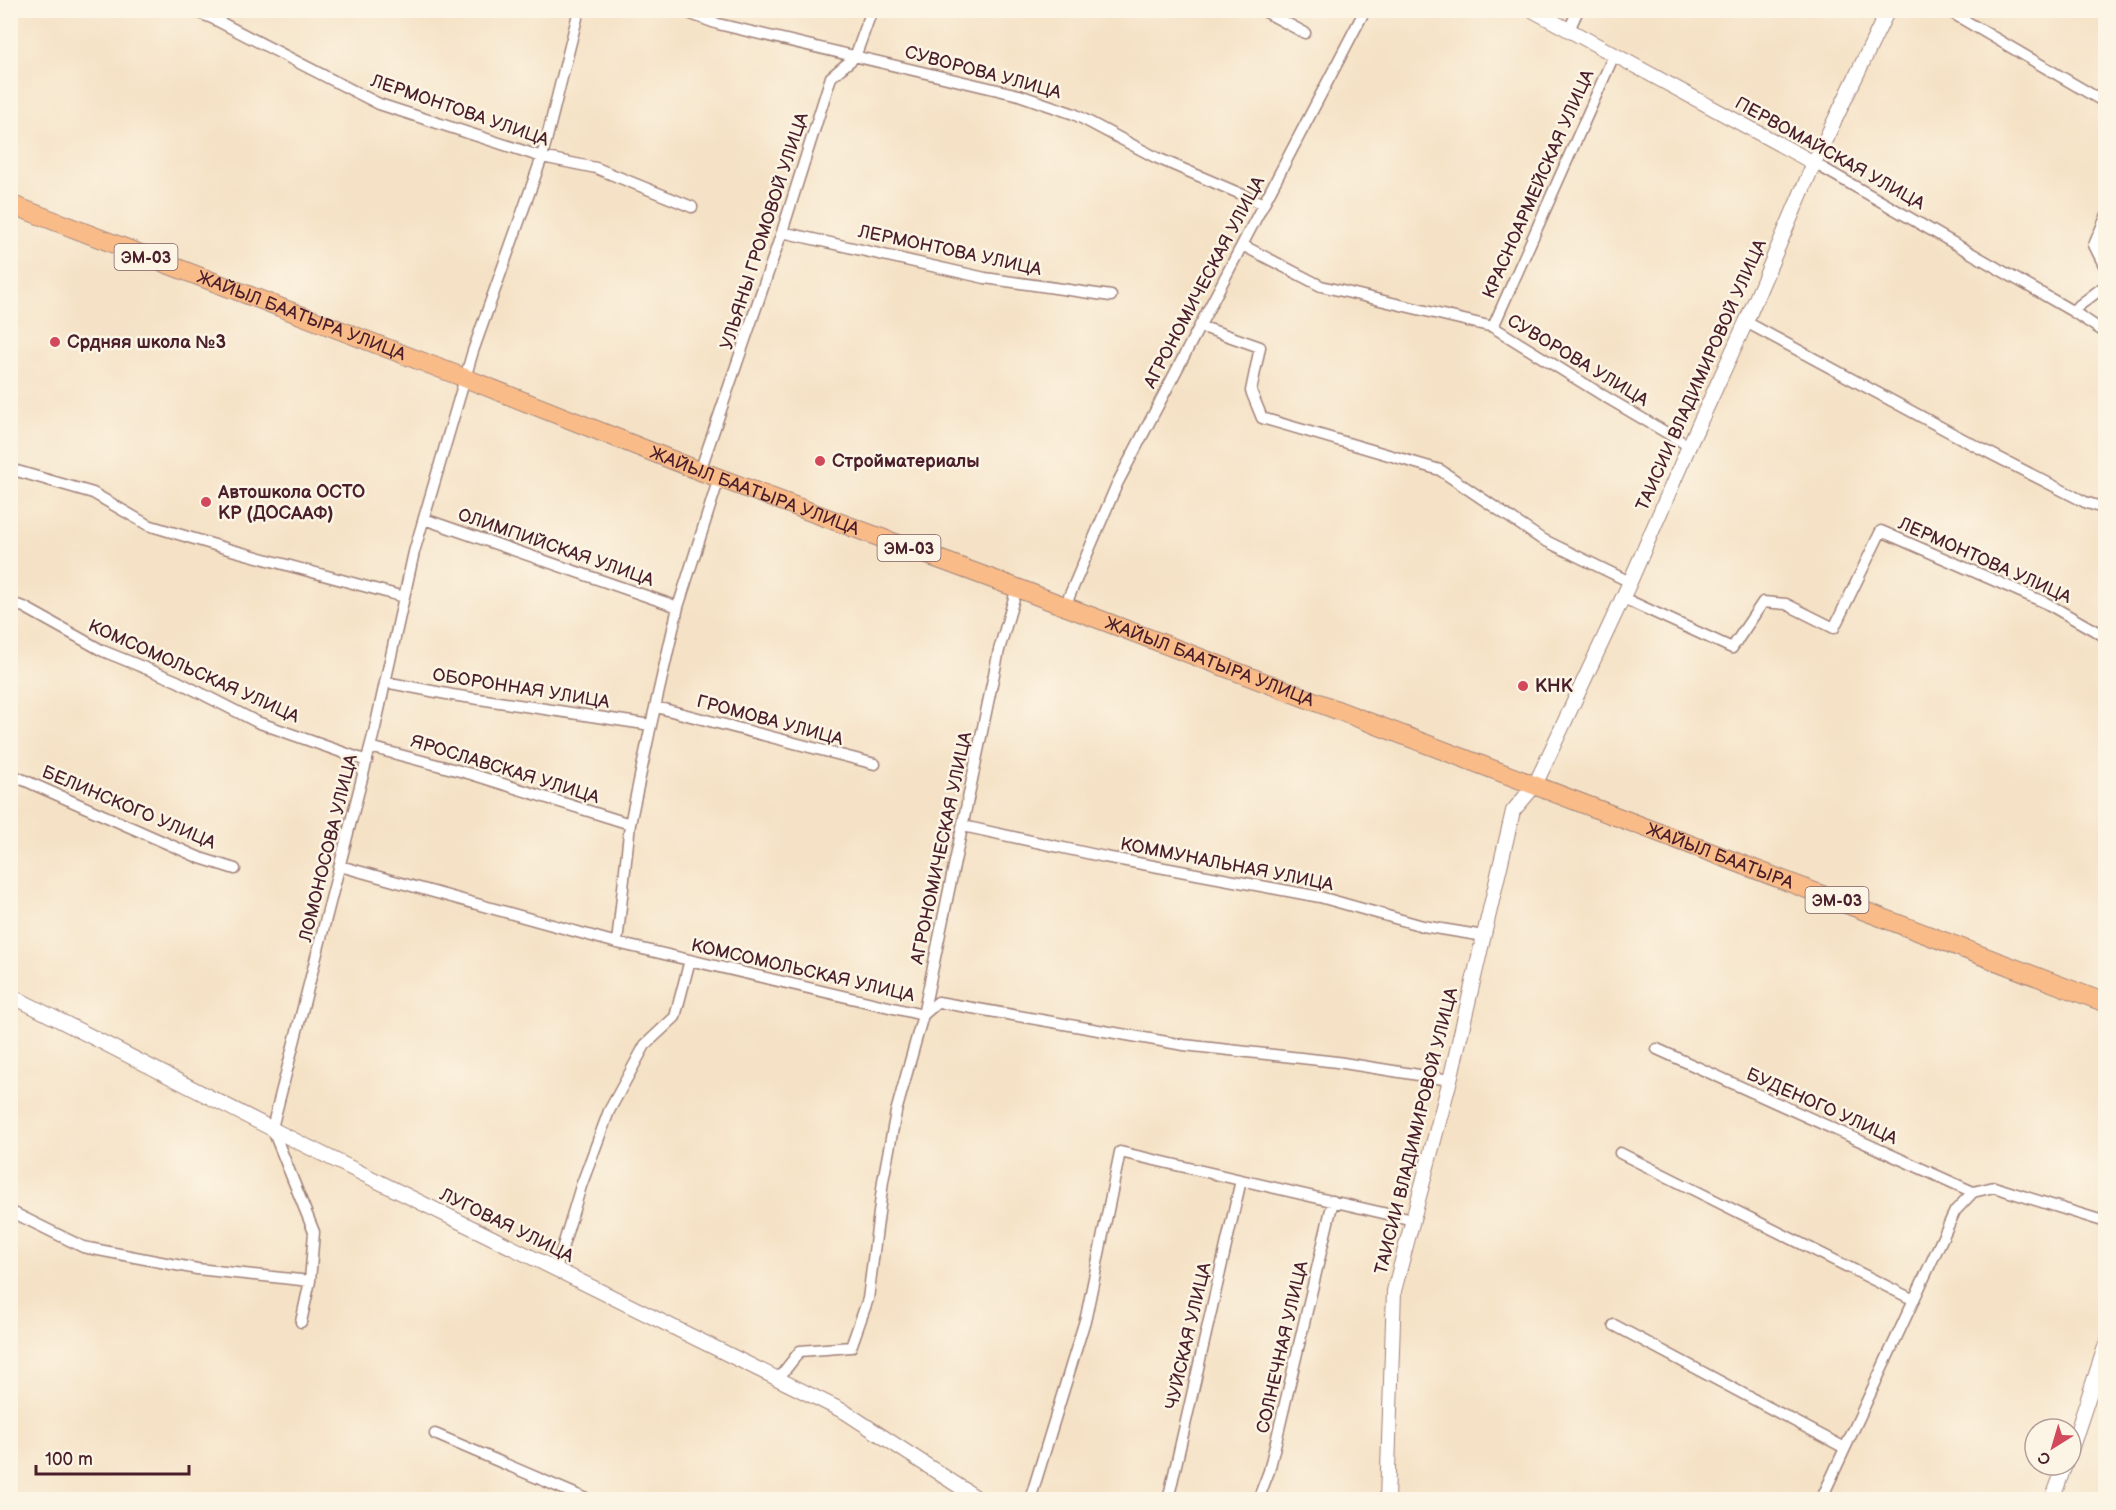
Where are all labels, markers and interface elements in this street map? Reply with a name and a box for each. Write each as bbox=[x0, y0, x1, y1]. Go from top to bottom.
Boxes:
street label: СУВОРОВА УЛИЦА bbox=[902, 41, 1063, 103]
street label: КРАСНОАРМЕЙСКАЯ УЛИЦА bbox=[1478, 67, 1599, 302]
street label: ЛЕРМОНТОВА УЛИЦА bbox=[367, 70, 552, 151]
street label: ПЕРВОМАЙСКАЯ УЛИЦА bbox=[1731, 92, 1928, 214]
street label: УЛЬЯНЫ ГРОМОВОЙ УЛИЦА bbox=[716, 110, 813, 352]
street label: АГРОНОМИЧЕСКАЯ УЛИЦА bbox=[1139, 173, 1269, 393]
street label: ЛЕРМОНТОВА УЛИЦА bbox=[855, 221, 1044, 280]
street label: ТАИСИИ ВЛАДИМИРОВОЙ УЛИЦА bbox=[1632, 236, 1771, 514]
road number: ЭМ-03 bbox=[114, 244, 178, 270]
street label: ЖАЙЫЛ БААТЫРА УЛИЦА bbox=[194, 266, 409, 365]
street label: СУВОРОВА УЛИЦА bbox=[1503, 310, 1652, 411]
place label: Срдняя школа №3 bbox=[67, 332, 226, 353]
marker: Срдняя школа №3 bbox=[48, 335, 62, 349]
street label: ЖАЙЫЛ БААТЫРА УЛИЦА bbox=[647, 442, 862, 540]
place label: Стройматериалы bbox=[832, 451, 980, 472]
marker: Стройматериалы bbox=[813, 454, 827, 468]
place label: Автошкола ОСТО КР (ДОСААФ) bbox=[217, 482, 365, 524]
marker: Автошкола ОСТО КР (ДОСААФ) bbox=[199, 495, 213, 509]
street label: ОЛИМПИЙСКАЯ УЛИЦА bbox=[455, 504, 657, 591]
street label: ЛЕРМОНТОВА УЛИЦА bbox=[1894, 512, 2074, 608]
road number: ЭМ-03 bbox=[878, 535, 940, 561]
street label: ЖАЙЫЛ БААТЫРА УЛИЦА bbox=[1102, 613, 1317, 711]
street label: КОМСОМОЛЬСКАЯ УЛИЦА bbox=[85, 615, 303, 728]
street label: ОБОРОННАЯ УЛИЦА bbox=[431, 664, 611, 713]
place label: КНК bbox=[1535, 676, 1574, 697]
marker: КНК bbox=[1516, 679, 1530, 693]
street label: ГРОМОВА УЛИЦА bbox=[694, 691, 845, 750]
street label: АГРОНОМИЧЕСКАЯ УЛИЦА bbox=[906, 730, 976, 967]
street label: ЯРОСЛАВСКАЯ УЛИЦА bbox=[408, 731, 602, 808]
street label: ЛОМОНОСОВА УЛИЦА bbox=[295, 752, 362, 945]
street label: БЕЛИНСКОГО УЛИЦА bbox=[39, 761, 219, 854]
street label: ЖАЙЫЛ БААТЫРА bbox=[1643, 819, 1796, 894]
street label: КОММУНАЛЬНАЯ УЛИЦА bbox=[1119, 834, 1335, 895]
road number: ЭМ-03 bbox=[1806, 887, 1868, 913]
street label: КОМСОМОЛЬСКАЯ УЛИЦА bbox=[689, 935, 917, 1006]
street label: ТАИСИИ ВЛАДИМИРОВОЙ УЛИЦА bbox=[1371, 986, 1462, 1277]
street label: БУДЕНОГО УЛИЦА bbox=[1743, 1064, 1901, 1149]
street label: ЛУГОВАЯ УЛИЦА bbox=[436, 1184, 577, 1267]
street label: СОЛНЕЧНАЯ УЛИЦА bbox=[1252, 1259, 1313, 1435]
street label: ЧУЙСКАЯ УЛИЦА bbox=[1161, 1260, 1216, 1412]
north arrow bbox=[2023, 1417, 2083, 1477]
scale bar bbox=[36, 1438, 189, 1476]
text: С bbox=[2035, 1447, 2055, 1469]
text: 100 m bbox=[45, 1449, 93, 1470]

